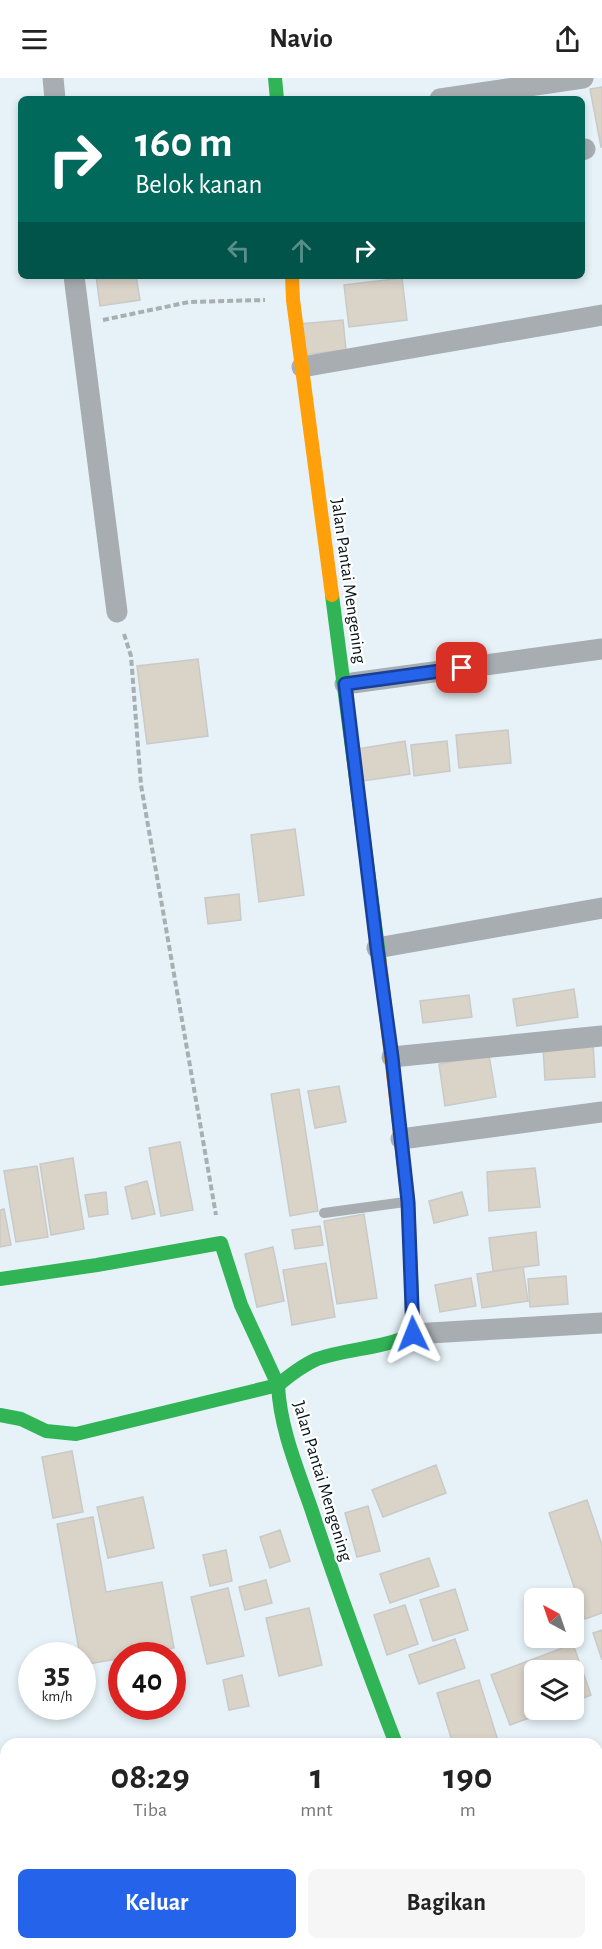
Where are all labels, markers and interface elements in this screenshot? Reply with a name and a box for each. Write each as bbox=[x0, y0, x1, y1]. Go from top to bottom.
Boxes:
icon: menu bbox=[18, 23, 51, 56]
icon: share bbox=[551, 23, 584, 56]
text: Navio bbox=[269, 25, 333, 52]
icon: right bbox=[36, 120, 114, 198]
text: 160 m bbox=[135, 122, 233, 164]
text: Belok kanan bbox=[135, 171, 262, 198]
icon: left bbox=[222, 234, 255, 267]
icon: ahead bbox=[285, 234, 318, 267]
icon: right bbox=[348, 234, 381, 267]
street label: Jalan Pantai Mengening bbox=[328, 498, 369, 665]
pin bbox=[436, 642, 487, 693]
icon: arrive bbox=[445, 651, 478, 684]
position arrow bbox=[381, 1302, 445, 1366]
street label: Jalan Pantai Mengening bbox=[289, 1399, 355, 1564]
north arrow bbox=[524, 1588, 584, 1648]
map controls bbox=[524, 1588, 584, 1720]
speed limit sign: 40 bbox=[108, 1642, 186, 1720]
text: 35 bbox=[44, 1659, 70, 1689]
button: layers bbox=[524, 1660, 584, 1720]
text: km/h bbox=[42, 1689, 72, 1704]
text: 08:29 bbox=[111, 1759, 190, 1795]
text: 1 bbox=[310, 1759, 323, 1795]
text: 190 bbox=[443, 1759, 492, 1795]
text: Tiba bbox=[133, 1800, 167, 1820]
text: mnt bbox=[300, 1800, 333, 1820]
text: m bbox=[460, 1800, 476, 1820]
button: Keluar bbox=[18, 1869, 296, 1938]
button: Bagikan bbox=[308, 1869, 585, 1938]

